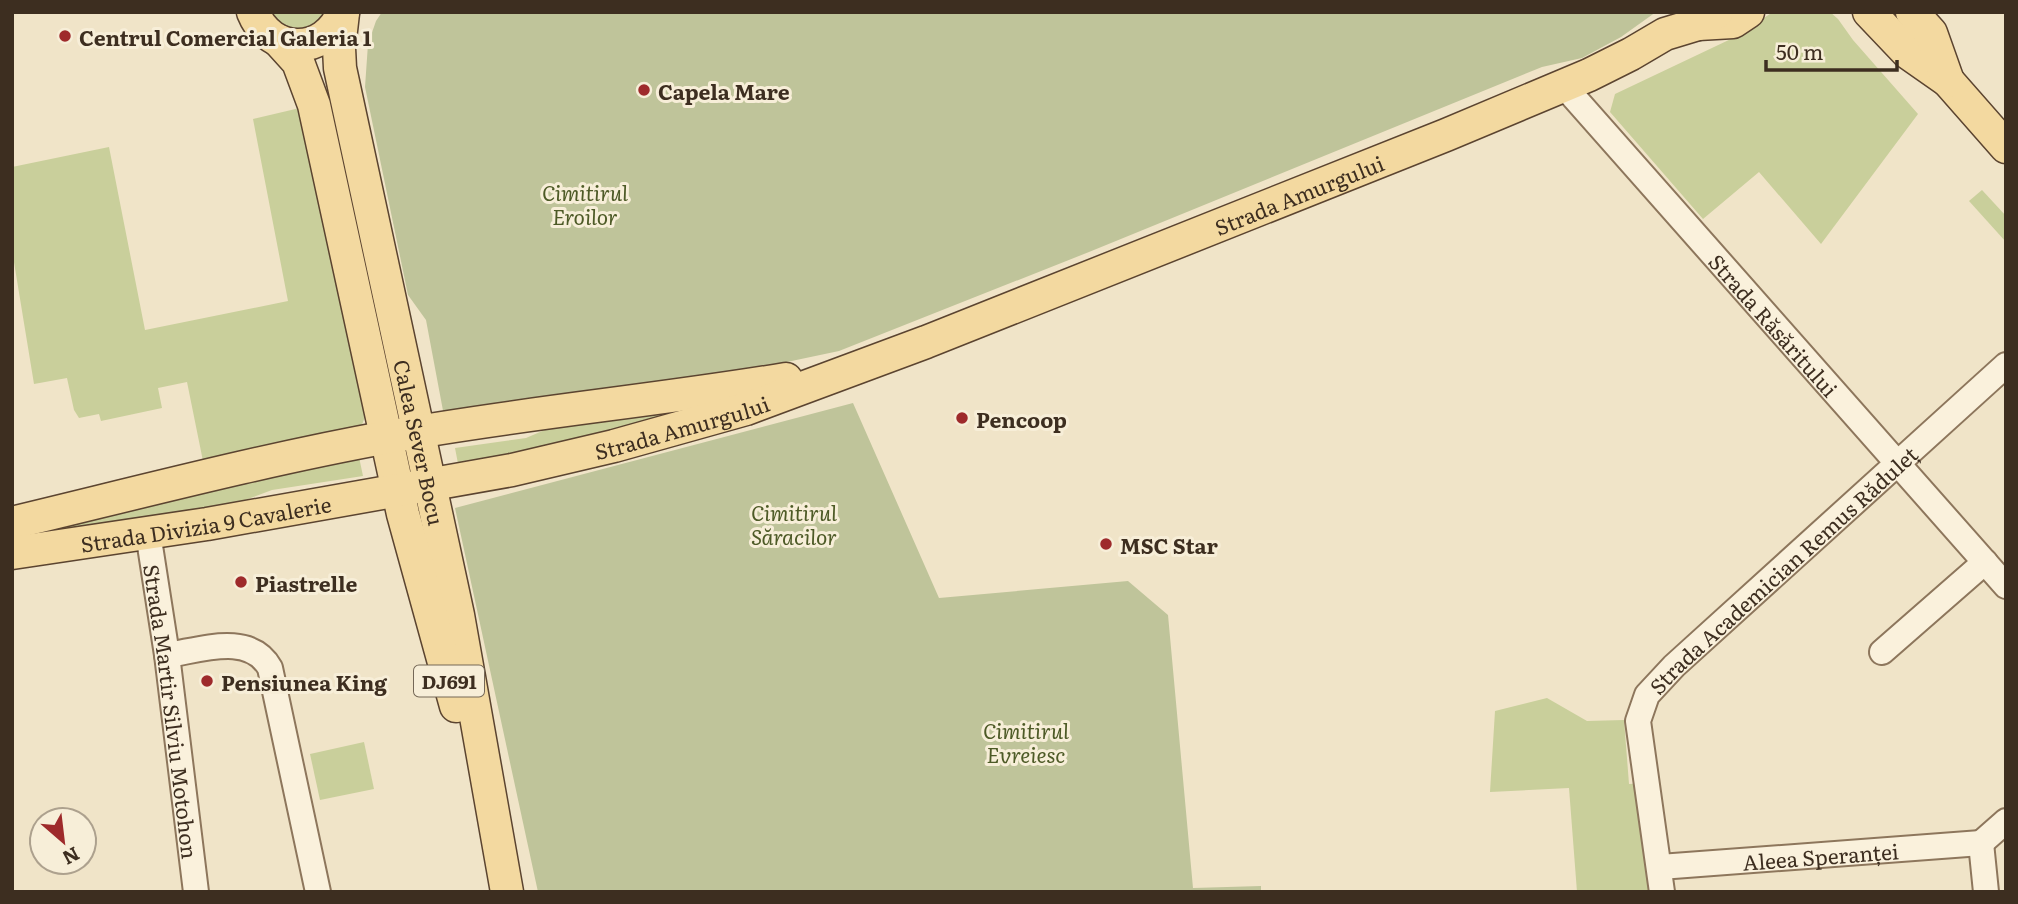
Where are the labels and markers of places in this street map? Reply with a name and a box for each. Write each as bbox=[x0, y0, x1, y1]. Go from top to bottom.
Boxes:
place label: Centrul Comercial Galeria 1 bbox=[79, 21, 372, 52]
marker: Centrul Comercial Galeria 1 bbox=[57, 28, 73, 44]
place label: Capela Mare bbox=[658, 75, 790, 106]
marker: Capela Mare bbox=[636, 82, 652, 98]
place label: Pencoop bbox=[976, 403, 1067, 434]
marker: Pencoop bbox=[954, 410, 970, 426]
place label: MSC Star bbox=[1120, 529, 1218, 560]
marker: MSC Star bbox=[1098, 536, 1114, 552]
place label: Piastrelle bbox=[255, 567, 358, 598]
marker: Piastrelle bbox=[233, 574, 249, 590]
place label: Pensiunea King bbox=[221, 666, 387, 697]
marker: Pensiunea King bbox=[199, 673, 215, 689]

